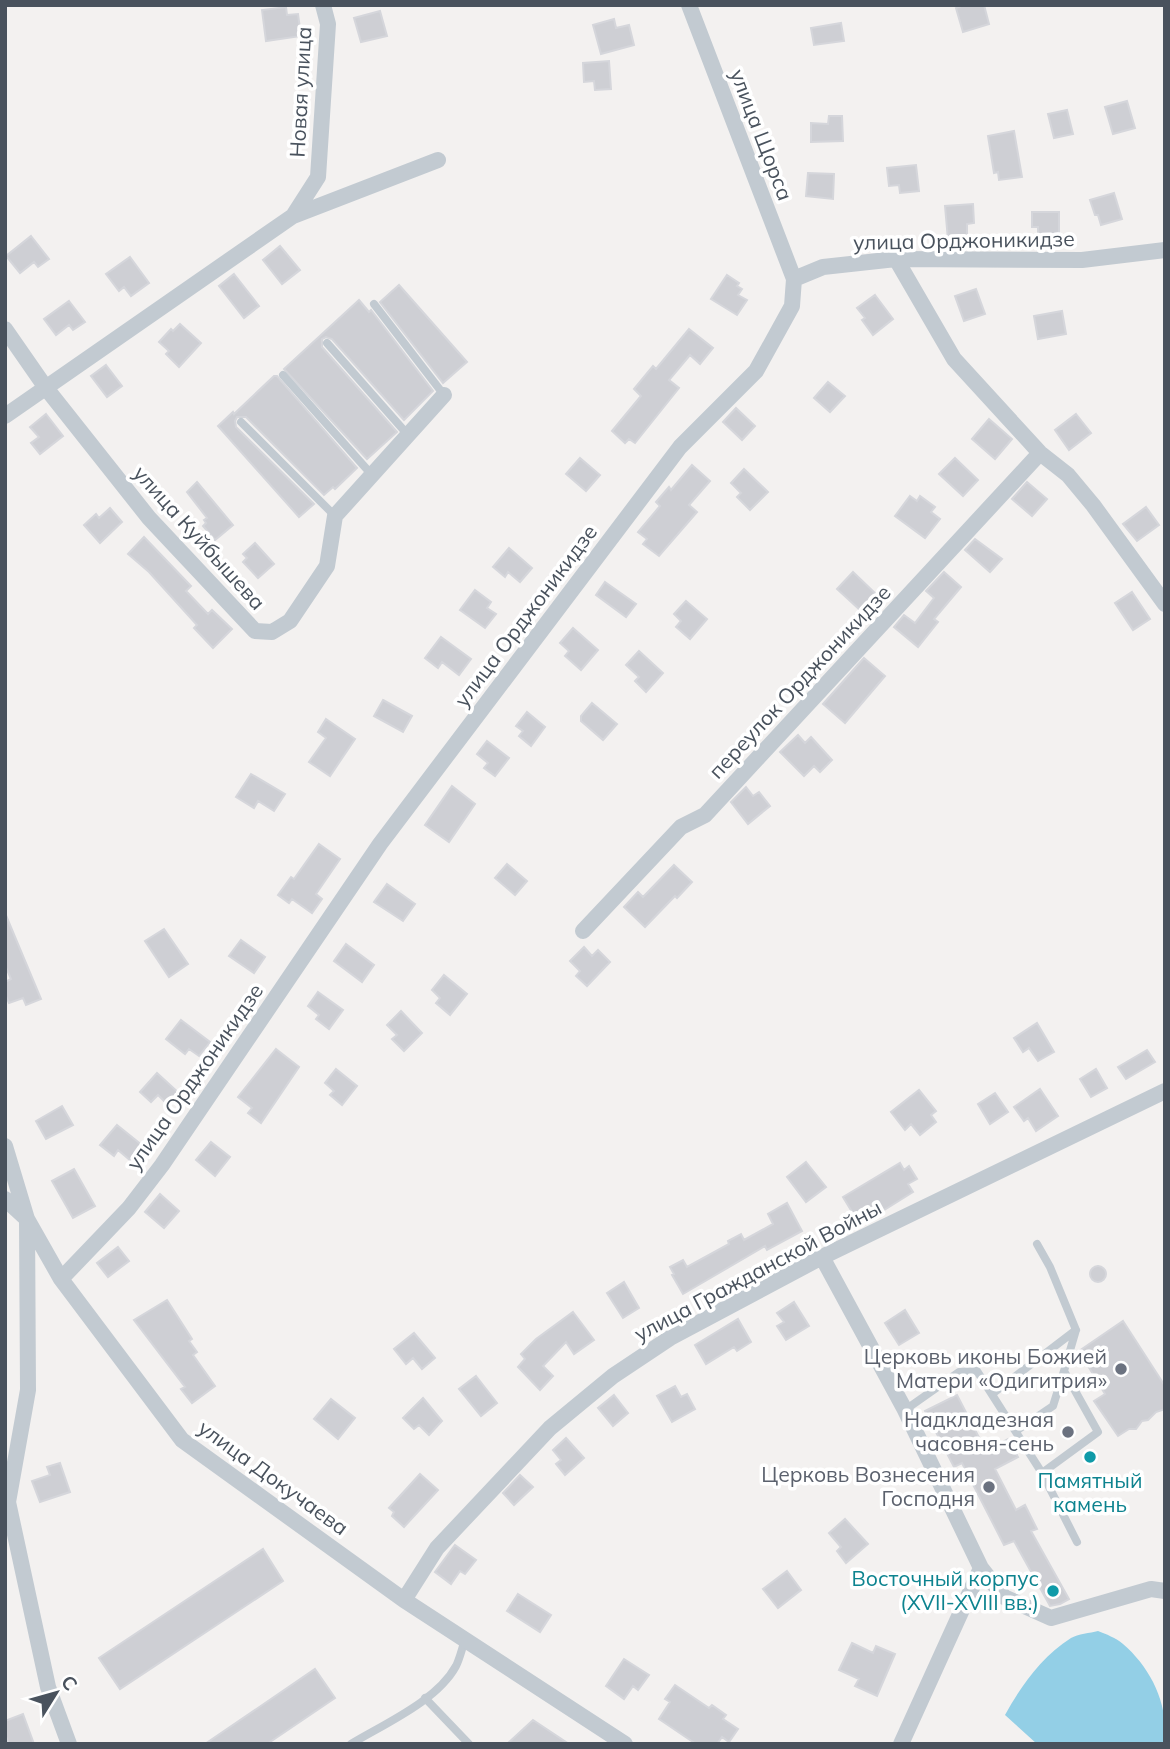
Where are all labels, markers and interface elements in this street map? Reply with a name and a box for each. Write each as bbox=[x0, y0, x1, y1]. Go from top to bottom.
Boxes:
street label: Новая улица bbox=[284, 26, 316, 158]
street label: улица Щорса bbox=[725, 65, 799, 204]
street label: улица Орджоникидзе bbox=[853, 225, 1075, 255]
street label: улица Куйбышева bbox=[128, 460, 271, 615]
street label: улица Орджоникидзе bbox=[448, 519, 602, 712]
street label: переулок Орджоникидзе bbox=[703, 579, 896, 784]
street label: улица Орджоникидзе bbox=[120, 978, 268, 1175]
street label: улица Гражданской Войны bbox=[629, 1194, 886, 1347]
place label: Церковь иконы Божией Матери «Одигитрия» bbox=[864, 1343, 1107, 1393]
marker: Церковь иконы Божией Матери «Одигитрия» bbox=[1113, 1361, 1129, 1377]
place label: Надкладезная часовня-сень bbox=[904, 1406, 1054, 1456]
street label: улица Докучаева bbox=[193, 1414, 354, 1540]
marker: Надкладезная часовня-сень bbox=[1060, 1424, 1076, 1440]
marker: Памятный камень bbox=[1082, 1449, 1098, 1465]
place label: Церковь Вознесения Господня bbox=[761, 1461, 975, 1511]
place label: Памятный камень bbox=[1038, 1467, 1142, 1517]
marker: Церковь Вознесения Господня bbox=[981, 1479, 997, 1495]
place label: Восточный корпус (XVII-XVIII вв.) bbox=[852, 1565, 1039, 1615]
marker: Восточный корпус (XVII-XVIII вв.) bbox=[1045, 1583, 1061, 1599]
north arrow bbox=[21, 1658, 91, 1728]
text: С bbox=[56, 1670, 83, 1695]

